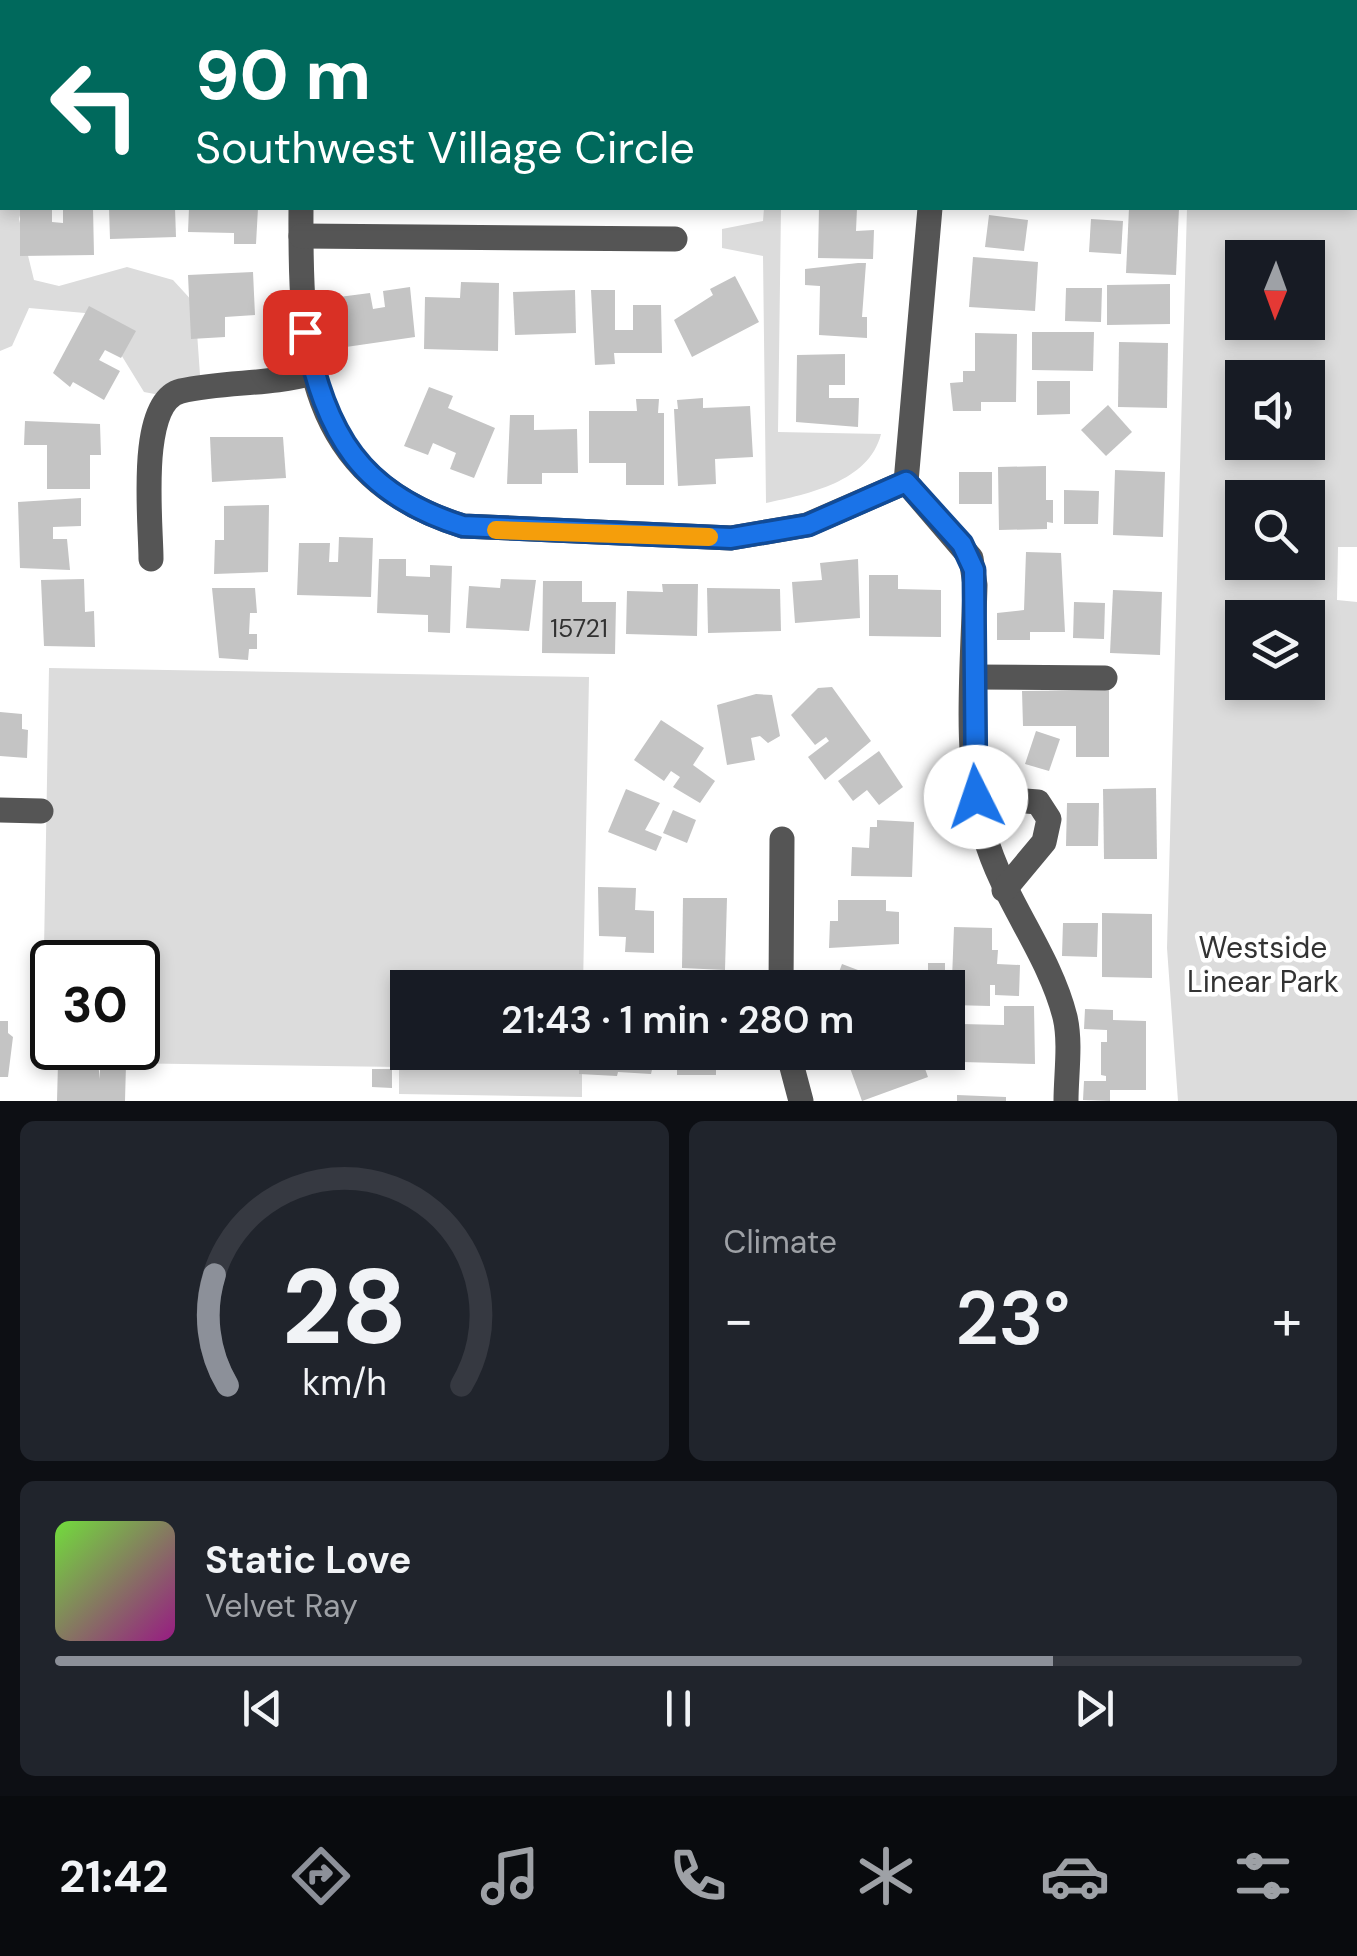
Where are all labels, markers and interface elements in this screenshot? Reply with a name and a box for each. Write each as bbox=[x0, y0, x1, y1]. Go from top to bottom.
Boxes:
text: 90 m bbox=[195, 30, 371, 121]
icon: left bbox=[30, 40, 160, 170]
text: Southwest Village Circle bbox=[195, 118, 695, 177]
north arrow bbox=[1225, 240, 1325, 340]
map controls bbox=[1225, 240, 1325, 700]
pin bbox=[263, 290, 348, 375]
icon: arrive bbox=[278, 305, 333, 360]
button: sound bbox=[1225, 360, 1325, 460]
button: search bbox=[1225, 480, 1325, 580]
button: layers bbox=[1225, 600, 1325, 700]
house number: 15721 bbox=[550, 612, 608, 645]
position arrow bbox=[924, 745, 1028, 849]
park label: Westside Linear Park bbox=[1187, 928, 1339, 1001]
speed limit sign: 30 bbox=[30, 940, 160, 1070]
text: 21:43 · 1 min · 280 m bbox=[501, 995, 854, 1045]
text: Climate bbox=[724, 1221, 837, 1263]
text: 28 bbox=[282, 1240, 407, 1375]
text: 23° bbox=[955, 1270, 1070, 1367]
text: − bbox=[724, 1284, 754, 1356]
text: + bbox=[1272, 1284, 1302, 1356]
text: km/h bbox=[302, 1360, 386, 1406]
text: Static Love bbox=[205, 1535, 411, 1585]
text: Velvet Ray bbox=[205, 1585, 358, 1627]
icon: previous bbox=[235, 1681, 290, 1736]
icon: pause bbox=[651, 1681, 706, 1736]
icon: next bbox=[1067, 1681, 1122, 1736]
icon: directions bbox=[286, 1841, 356, 1911]
icon: music bbox=[475, 1841, 545, 1911]
icon: phone bbox=[663, 1841, 733, 1911]
icon: climate bbox=[851, 1841, 921, 1911]
icon: car bbox=[1040, 1841, 1110, 1911]
icon: filters bbox=[1228, 1841, 1298, 1911]
text: 21:42 bbox=[59, 1847, 168, 1906]

